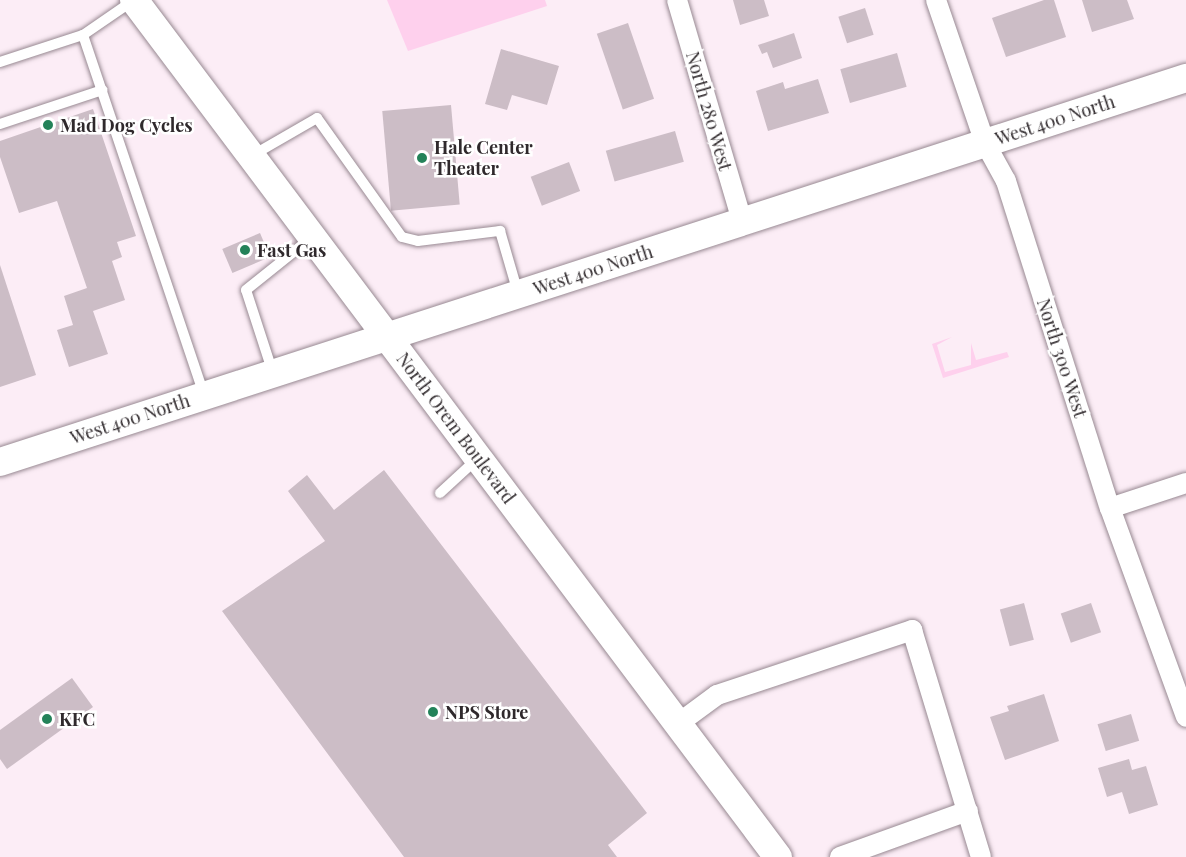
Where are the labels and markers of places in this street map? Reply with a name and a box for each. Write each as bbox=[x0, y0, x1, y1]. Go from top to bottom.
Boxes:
place label: Mad Dog Cycles bbox=[60, 114, 193, 136]
marker: Mad Dog Cycles bbox=[41, 118, 55, 132]
place label: Hale Center Theater bbox=[434, 137, 533, 180]
marker: Hale Center Theater bbox=[415, 151, 429, 165]
place label: Fast Gas bbox=[257, 239, 326, 261]
marker: Fast Gas bbox=[238, 243, 252, 257]
place label: NPS Store bbox=[445, 701, 528, 723]
marker: NPS Store bbox=[426, 705, 440, 719]
place label: KFC bbox=[59, 708, 95, 730]
marker: KFC bbox=[40, 712, 54, 726]

